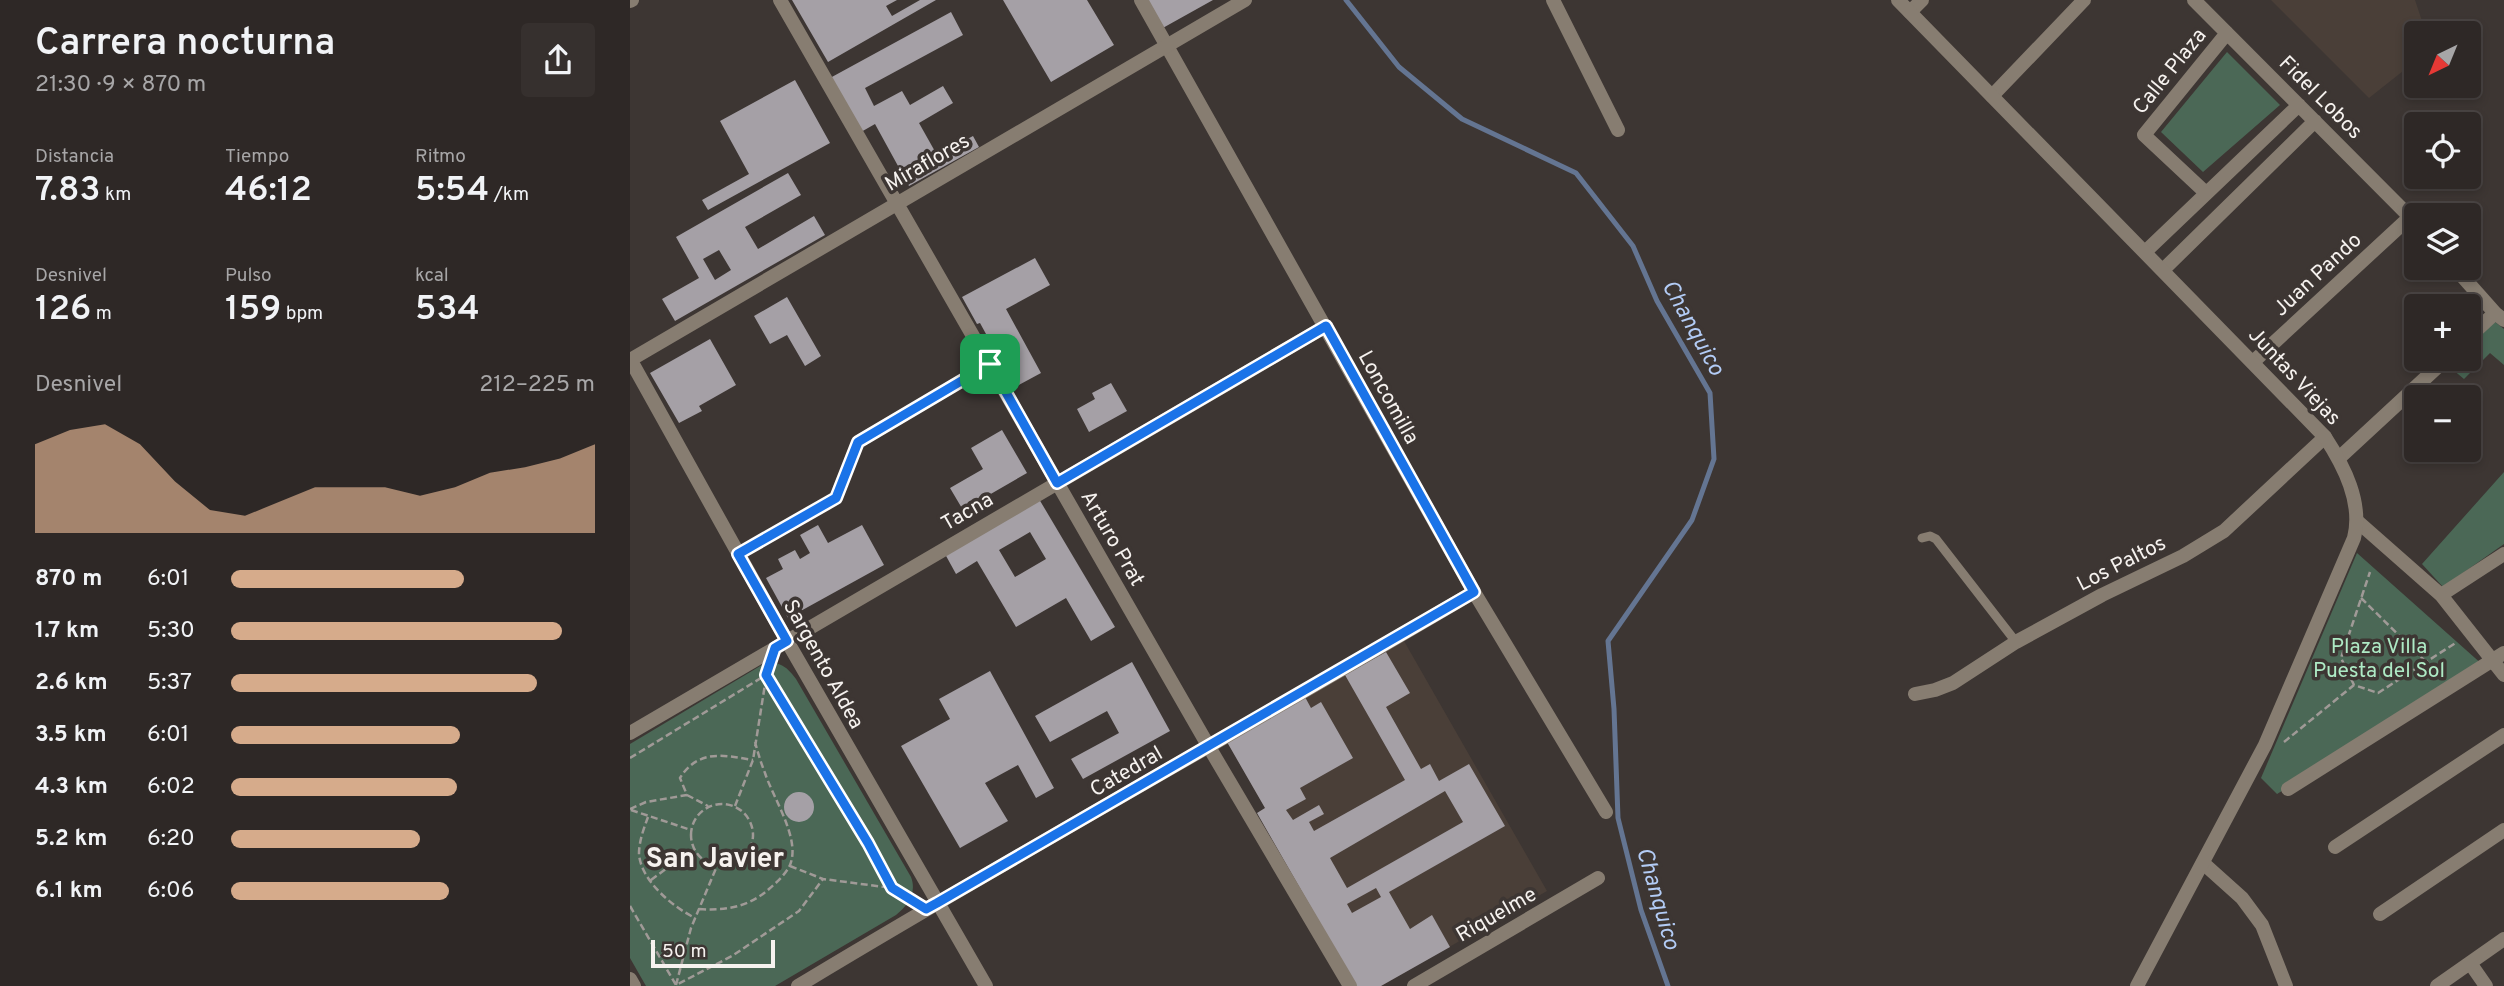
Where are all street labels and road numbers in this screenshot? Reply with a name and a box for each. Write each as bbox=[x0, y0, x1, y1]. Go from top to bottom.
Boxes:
street label: Calle Plaza bbox=[2127, 23, 2213, 121]
street label: Fidel Lobos bbox=[2272, 50, 2368, 146]
street label: Miraflores bbox=[880, 128, 975, 198]
street label: Juan Pando bbox=[2268, 227, 2368, 323]
street label: Juntas Viejas bbox=[2242, 322, 2346, 432]
street label: Loncomilla bbox=[1351, 346, 1424, 449]
street label: Arturo Prat bbox=[1073, 486, 1150, 591]
street label: Tacna bbox=[937, 487, 999, 538]
street label: Los Paltos bbox=[2073, 530, 2171, 598]
street label: Sargento Aldea bbox=[776, 595, 869, 734]
street label: Catedral bbox=[1085, 741, 1168, 804]
street label: Riquelme bbox=[1451, 881, 1542, 949]

